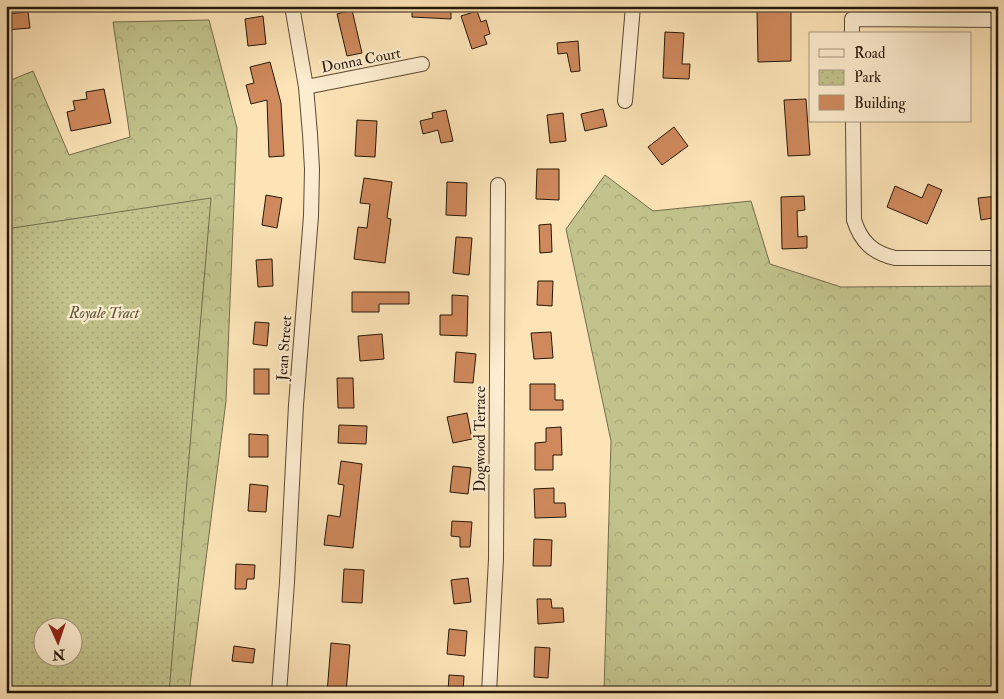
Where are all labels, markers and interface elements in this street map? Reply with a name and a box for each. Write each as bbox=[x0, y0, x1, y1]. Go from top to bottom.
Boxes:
legend bbox=[809, 32, 972, 122]
street label: Donna Court bbox=[320, 43, 403, 78]
text: Road bbox=[854, 44, 886, 63]
text: Park bbox=[854, 68, 881, 87]
text: Building bbox=[854, 94, 906, 113]
park label: Royale Tract bbox=[68, 304, 140, 323]
street label: Jean Street bbox=[273, 315, 297, 382]
street label: Dogwood Terrace bbox=[471, 386, 490, 492]
north arrow bbox=[32, 616, 82, 666]
text: N bbox=[51, 646, 66, 663]

